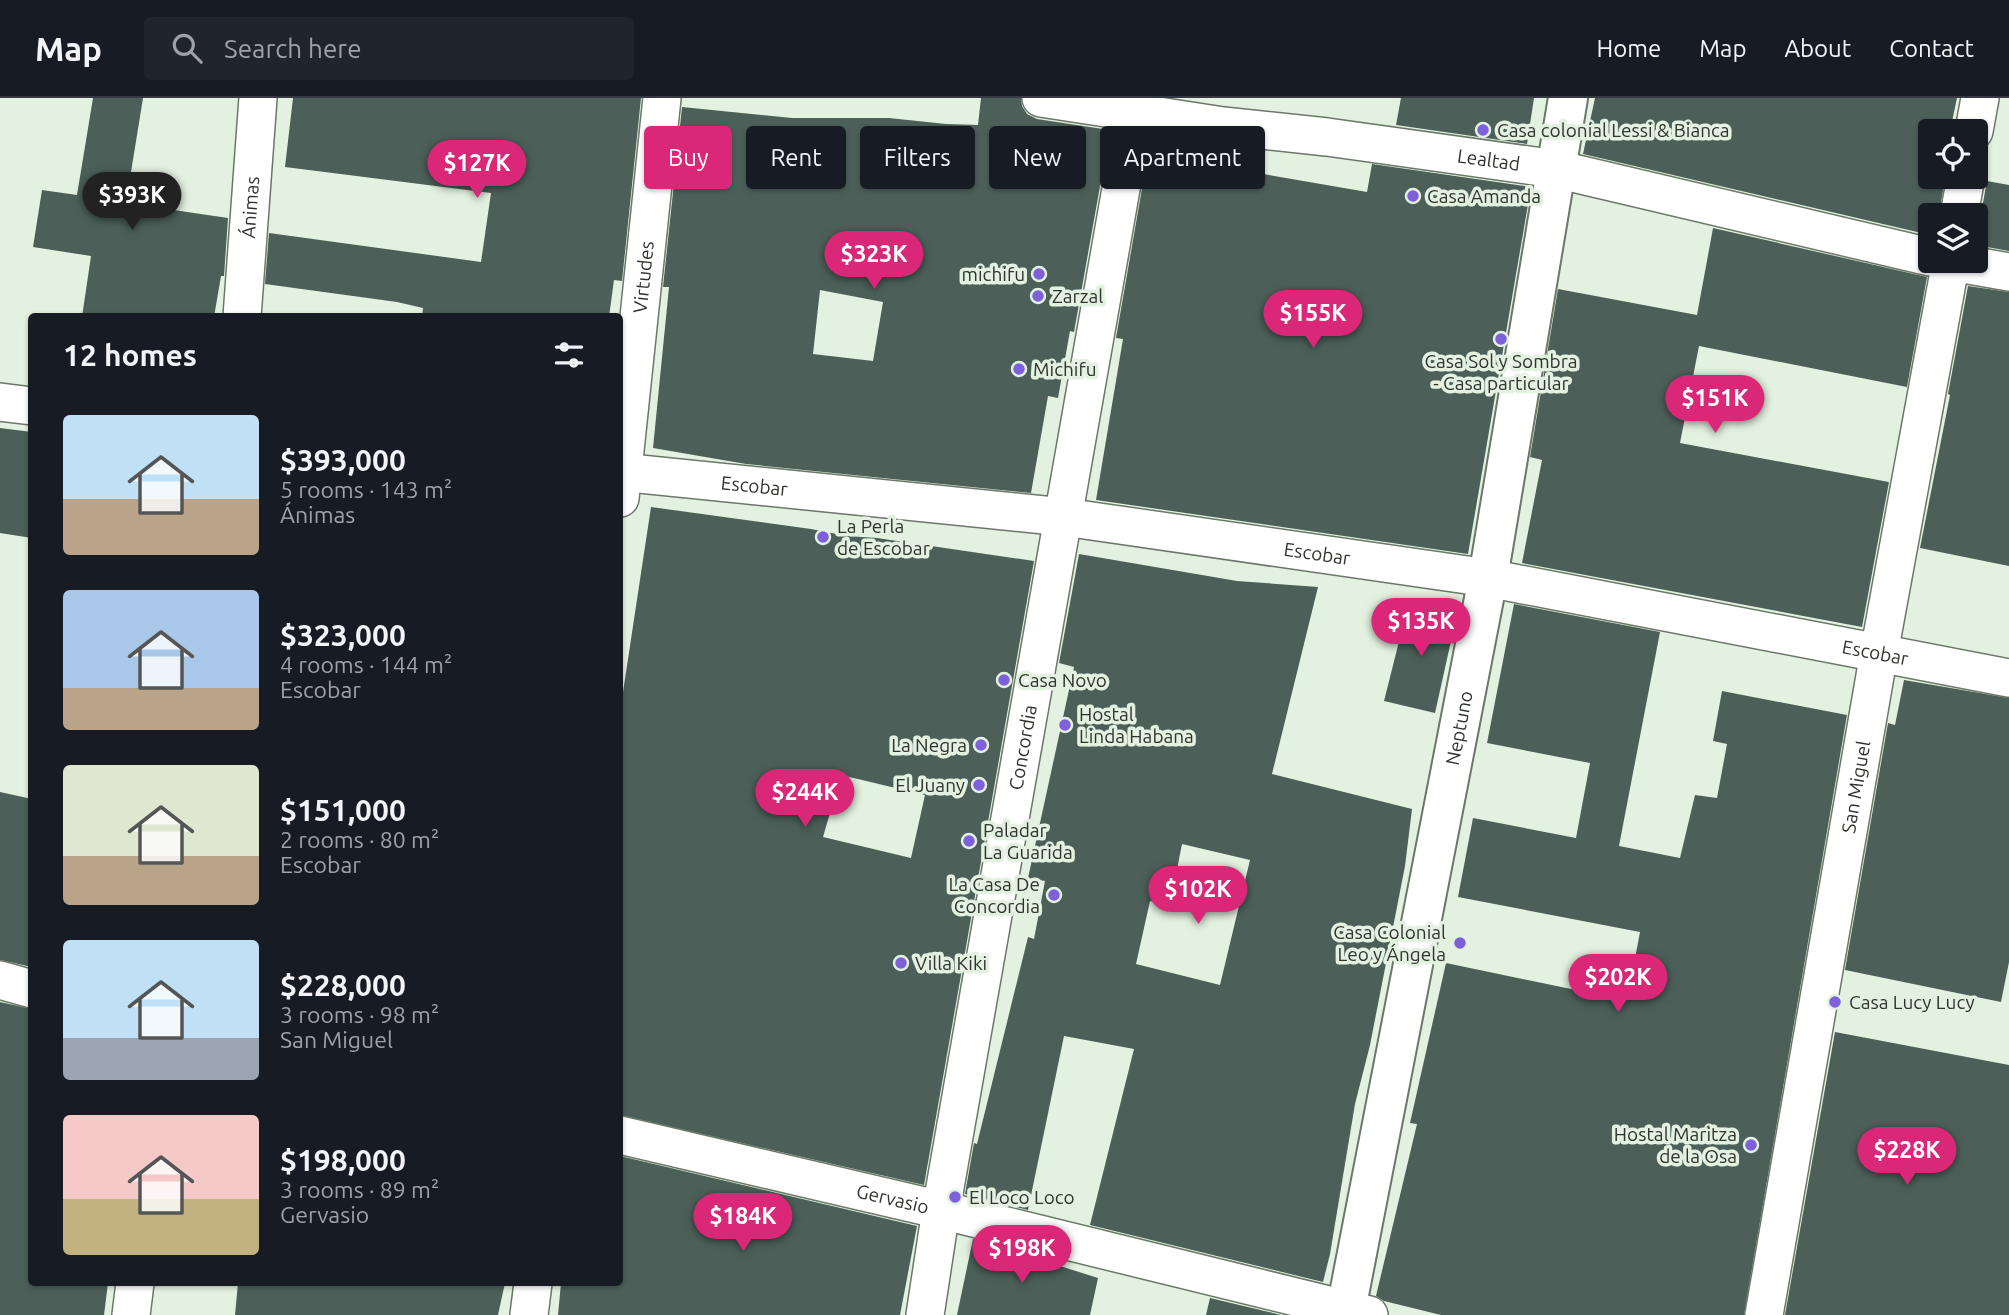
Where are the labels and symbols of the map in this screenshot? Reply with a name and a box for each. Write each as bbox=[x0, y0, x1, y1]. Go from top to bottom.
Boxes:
place label: Casa colonial Lessi & Bianca bbox=[1497, 119, 1730, 141]
marker: Casa colonial Lessi & Bianca bbox=[1475, 122, 1491, 138]
pin: $127K bbox=[428, 140, 526, 200]
street label: Lealtad bbox=[1456, 144, 1522, 175]
pin: $393K bbox=[83, 172, 181, 232]
street label: Ánimas bbox=[237, 175, 263, 239]
place label: Casa Amanda bbox=[1427, 185, 1541, 207]
marker: Casa Amanda bbox=[1405, 188, 1421, 204]
pin: $323K bbox=[825, 232, 923, 291]
street label: Virtudes bbox=[628, 240, 658, 315]
place label: michifu bbox=[962, 263, 1025, 285]
marker: michifu bbox=[1031, 266, 1047, 282]
place label: Zarzal bbox=[1052, 285, 1103, 307]
marker: Zarzal bbox=[1030, 288, 1046, 304]
pin: $155K bbox=[1264, 290, 1362, 350]
marker: Casa Sol y Sombra - Casa particular bbox=[1493, 331, 1509, 347]
place label: Casa Sol y Sombra - Casa particular bbox=[1424, 350, 1578, 394]
place label: Michifu bbox=[1033, 358, 1097, 380]
marker: Michifu bbox=[1011, 361, 1027, 377]
pin: $151K bbox=[1666, 376, 1764, 435]
street label: Escobar bbox=[720, 471, 789, 500]
place label: La Perla de Escobar bbox=[837, 515, 930, 559]
marker: La Perla de Escobar bbox=[815, 529, 831, 545]
street label: Escobar bbox=[1282, 538, 1352, 569]
pin: $135K bbox=[1372, 598, 1470, 658]
street label: Escobar bbox=[1840, 635, 1910, 669]
place label: Casa Novo bbox=[1018, 669, 1107, 691]
marker: Casa Novo bbox=[996, 672, 1012, 688]
street label: Neptuno bbox=[1441, 689, 1477, 767]
street label: Concordia bbox=[1004, 703, 1041, 792]
place label: Hostal Linda Habana bbox=[1079, 703, 1194, 747]
marker: Hostal Linda Habana bbox=[1057, 717, 1073, 733]
place label: La Negra bbox=[891, 734, 967, 756]
marker: La Negra bbox=[973, 737, 989, 753]
street label: San Miguel bbox=[1837, 739, 1875, 835]
pin: $244K bbox=[756, 770, 854, 829]
place label: El Juany bbox=[895, 774, 965, 796]
marker: El Juany bbox=[971, 777, 987, 793]
place label: Paladar La Guarida bbox=[983, 819, 1073, 863]
marker: Paladar La Guarida bbox=[961, 833, 977, 849]
pin: $102K bbox=[1149, 866, 1247, 926]
place label: La Casa De Concordia bbox=[948, 873, 1040, 917]
marker: La Casa De Concordia bbox=[1046, 887, 1062, 903]
place label: Casa Colonial Leo y Ángela bbox=[1333, 921, 1446, 965]
marker: Casa Colonial Leo y Ángela bbox=[1452, 935, 1468, 951]
place label: Villa Kiki bbox=[915, 952, 987, 974]
pin: $202K bbox=[1569, 954, 1667, 1014]
marker: Villa Kiki bbox=[893, 955, 909, 971]
place label: Casa Lucy Lucy bbox=[1849, 991, 1975, 1013]
marker: Casa Lucy Lucy bbox=[1827, 994, 1843, 1010]
place label: Hostal Maritza de la Osa bbox=[1614, 1123, 1737, 1167]
pin: $228K bbox=[1858, 1128, 1956, 1187]
marker: Hostal Maritza de la Osa bbox=[1743, 1137, 1759, 1153]
street label: Gervasio bbox=[854, 1180, 931, 1218]
place label: El Loco Loco bbox=[969, 1186, 1075, 1208]
marker: El Loco Loco bbox=[947, 1189, 963, 1205]
pin: $184K bbox=[694, 1194, 792, 1253]
pin: $198K bbox=[973, 1226, 1071, 1285]

